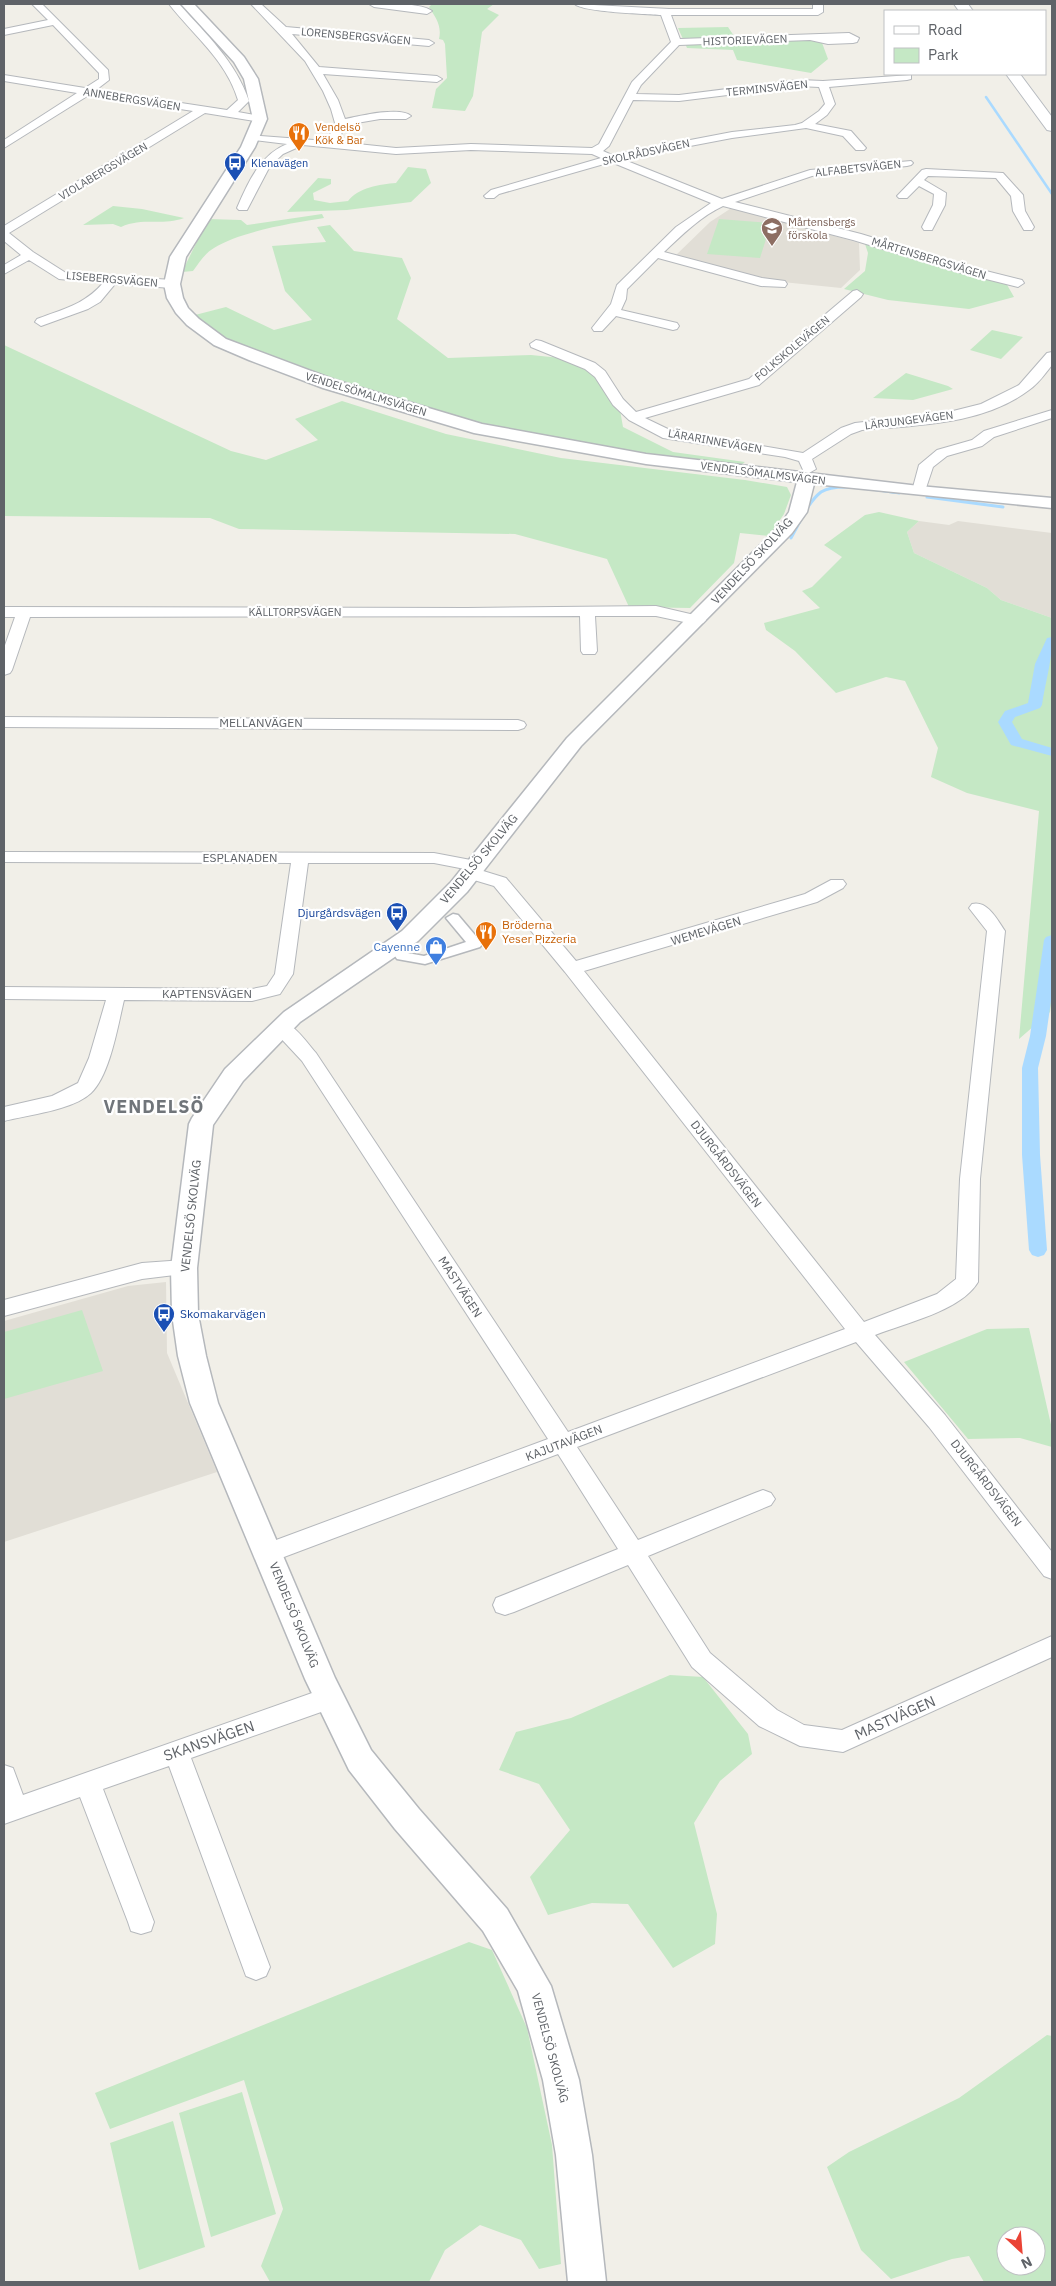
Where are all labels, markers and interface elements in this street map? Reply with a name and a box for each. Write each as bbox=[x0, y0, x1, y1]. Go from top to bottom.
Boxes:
legend bbox=[884, 10, 1046, 75]
text: Road bbox=[928, 20, 963, 39]
street label: LORENSBERGSVÄGEN bbox=[301, 24, 411, 48]
street label: HISTORIEVÄGEN bbox=[702, 32, 788, 48]
text: Park bbox=[928, 45, 958, 64]
street label: TERMINSVÄGEN bbox=[725, 77, 809, 99]
street label: ANNEBERGSVÄGEN bbox=[82, 84, 182, 114]
place label: Vendelsö Kök & Bar bbox=[315, 120, 364, 147]
restaurant icon: Vendelsö Kök & Bar bbox=[287, 121, 311, 152]
street label: SKOLRÅDSVÄGEN bbox=[601, 136, 691, 168]
street label: VIOLABERGSVÄGEN bbox=[56, 139, 150, 203]
bus stop icon: Klenavägen bbox=[223, 151, 247, 182]
place label: Klenavägen bbox=[251, 156, 308, 170]
street label: ALFABETSVÄGEN bbox=[814, 157, 902, 179]
place label: Mårtensbergs förskola bbox=[788, 215, 856, 242]
school or university icon: Mårtensbergs förskola bbox=[760, 216, 784, 247]
street label: MÅRTENSBERGSVÄGEN bbox=[870, 234, 988, 282]
street label: LISEBERGSVÄGEN bbox=[65, 268, 159, 290]
street label: FOLKSKOLEVÄGEN bbox=[752, 312, 832, 384]
street label: VENDELSÖMALMSVÄGEN bbox=[304, 369, 428, 419]
street label: LÄRJUNGEVÄGEN bbox=[864, 408, 954, 432]
street label: LÄRARINNEVÄGEN bbox=[667, 426, 763, 456]
street label: VENDELSÖMALMSVÄGEN bbox=[700, 458, 826, 488]
street label: VENDELSÖ SKOLVÄG bbox=[708, 514, 796, 607]
street label: KÄLLTORPSVÄGEN bbox=[248, 605, 342, 619]
street label: MELLANVÄGEN bbox=[219, 715, 303, 730]
street label: VENDELSÖ SKOLVÄG bbox=[437, 811, 521, 907]
street label: ESPLANADEN bbox=[203, 850, 277, 865]
bus stop icon: Djurgårdsvägen bbox=[385, 901, 409, 932]
place label: Djurgårdsvägen bbox=[297, 905, 381, 920]
street label: WEMEVÄGEN bbox=[669, 913, 743, 948]
place label: Bröderna Yeser Pizzeria bbox=[502, 917, 577, 946]
restaurant icon: Bröderna Yeser Pizzeria bbox=[474, 920, 498, 951]
shop icon: Cayenne bbox=[424, 935, 448, 966]
place label: Cayenne bbox=[373, 939, 420, 954]
street label: KAPTENSVÄGEN bbox=[162, 986, 252, 1001]
district label: VENDELSÖ bbox=[104, 1095, 204, 1118]
street label: DJURGÅRDSVÄGEN bbox=[688, 1117, 765, 1210]
street label: VENDELSÖ SKOLVÄG bbox=[177, 1159, 204, 1273]
street label: MASTVÄGEN bbox=[435, 1254, 486, 1320]
bus stop icon: Skomakarvägen bbox=[152, 1302, 176, 1333]
place label: Skomakarvägen bbox=[180, 1306, 266, 1321]
street label: KAJUTAVÄGEN bbox=[523, 1421, 604, 1464]
street label: DJURGÅRDSVÄGEN bbox=[948, 1436, 1025, 1529]
street label: VENDELSÖ SKOLVÄG bbox=[266, 1560, 323, 1670]
street label: MASTVÄGEN bbox=[851, 1691, 938, 1744]
street label: SKANSVÄGEN bbox=[161, 1716, 257, 1765]
street label: VENDELSÖ SKOLVÄG bbox=[529, 1991, 572, 2104]
north arrow bbox=[996, 2226, 1046, 2276]
text: N bbox=[1018, 2252, 1035, 2273]

